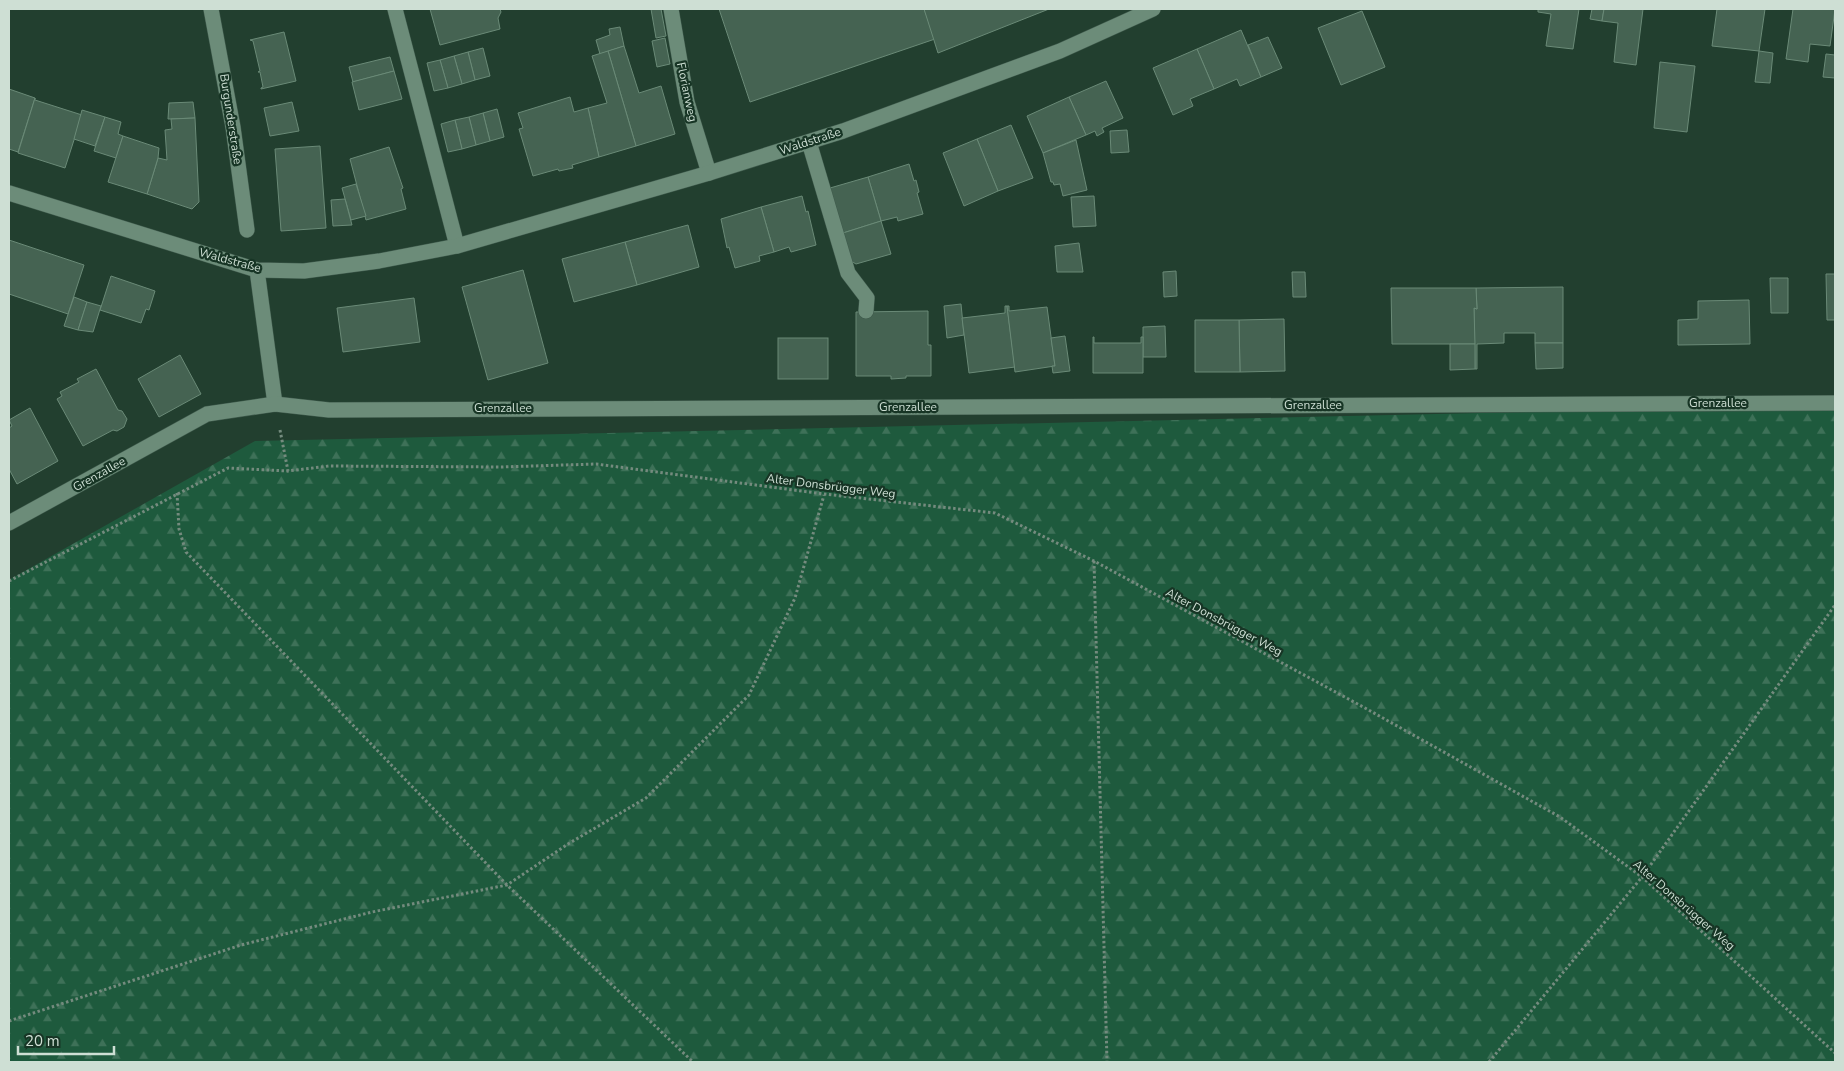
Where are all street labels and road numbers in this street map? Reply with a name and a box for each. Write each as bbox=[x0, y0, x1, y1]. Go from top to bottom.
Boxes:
street label: Florianweg bbox=[673, 61, 701, 123]
street label: Burgunderstraße bbox=[216, 73, 246, 165]
street label: Waldstraße bbox=[777, 124, 843, 158]
street label: Waldstraße bbox=[197, 244, 263, 276]
street label: Grenzallee bbox=[1689, 395, 1747, 411]
street label: Grenzallee bbox=[1284, 397, 1342, 413]
street label: Grenzallee bbox=[879, 399, 937, 415]
street label: Grenzallee bbox=[474, 400, 532, 416]
street label: Grenzallee bbox=[70, 453, 128, 495]
street label: Alter Donsbrügger Weg bbox=[765, 470, 897, 502]
street label: Alter Donsbrügger Weg bbox=[1163, 584, 1285, 660]
street label: Alter Donsbrügger Weg bbox=[1630, 856, 1738, 954]

